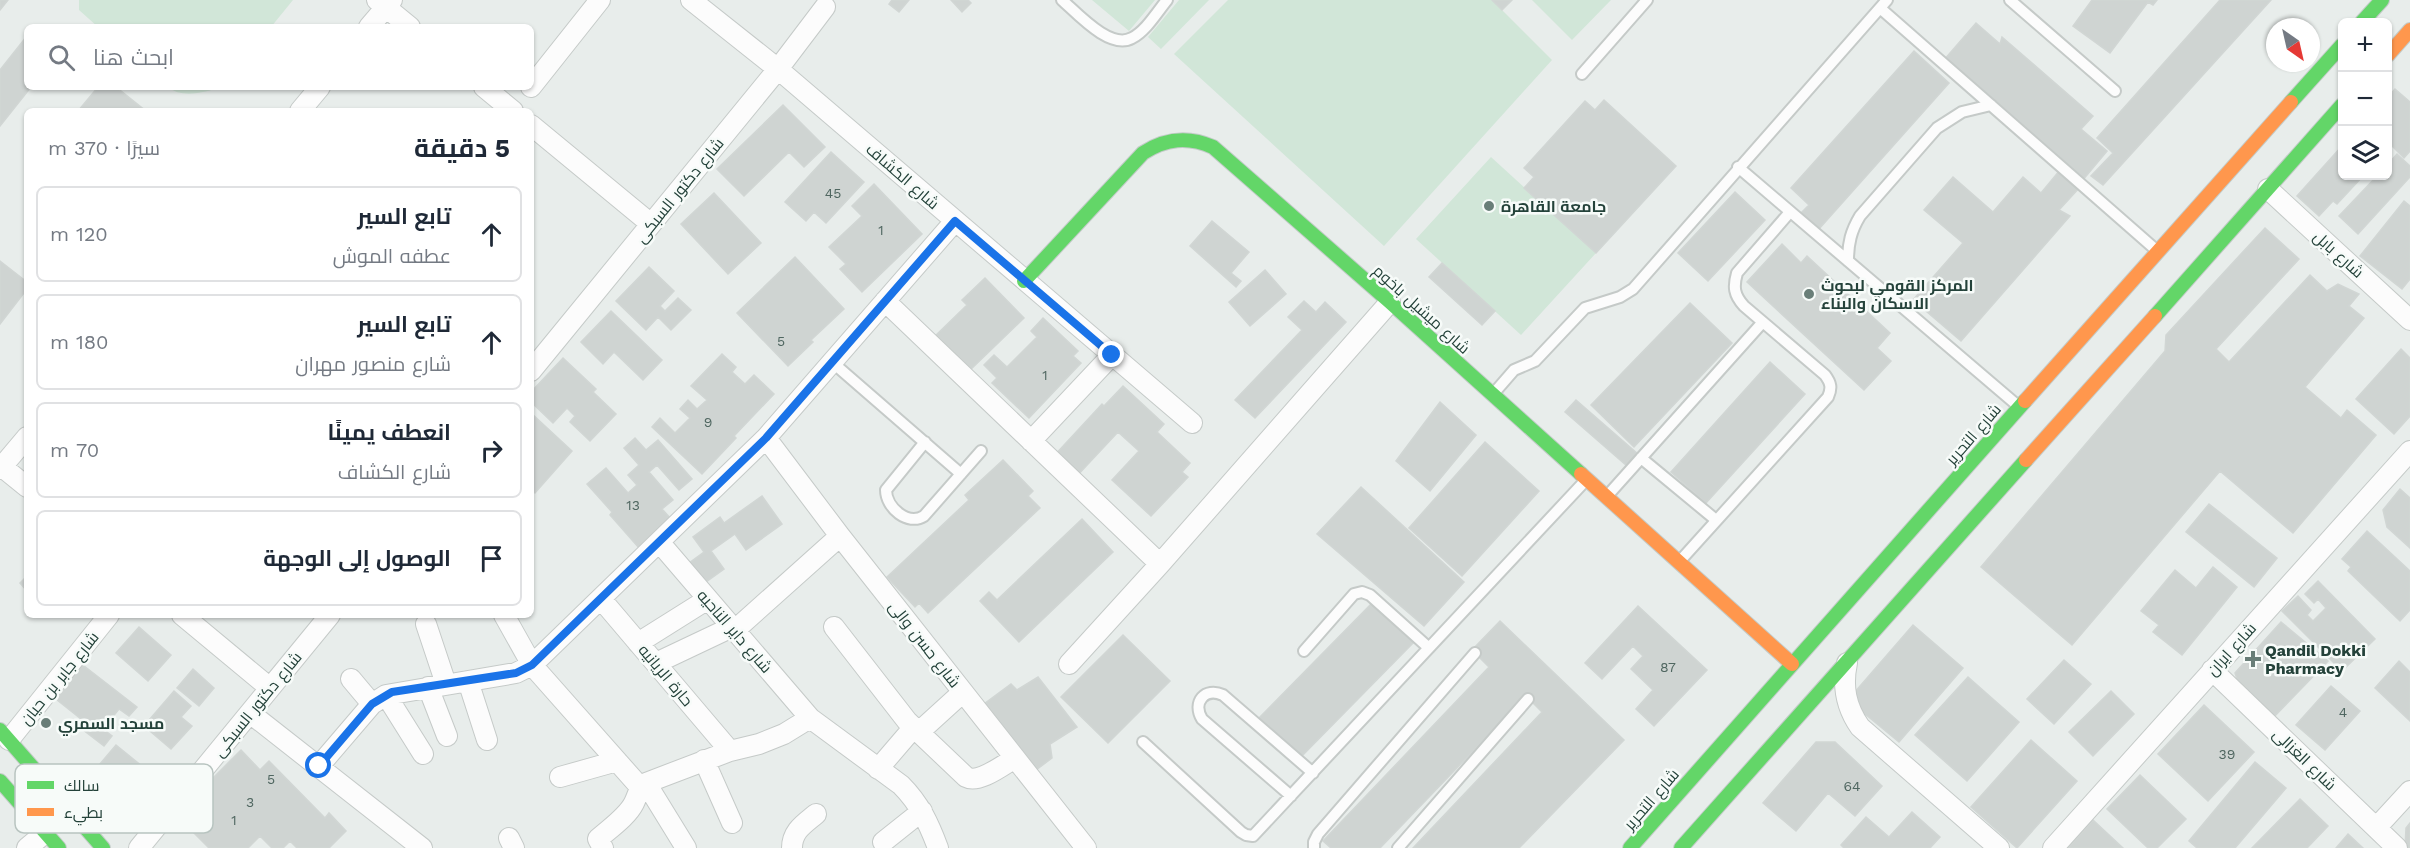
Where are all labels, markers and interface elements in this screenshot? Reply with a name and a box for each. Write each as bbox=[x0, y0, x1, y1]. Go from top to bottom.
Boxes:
north arrow bbox=[2266, 18, 2320, 72]
map controls bbox=[2338, 18, 2392, 180]
button: + bbox=[2338, 18, 2392, 72]
search box bbox=[24, 24, 534, 90]
icon: search bbox=[45, 41, 78, 74]
text: ابحث هنا bbox=[93, 45, 174, 70]
button: − bbox=[2338, 72, 2392, 126]
button: layers bbox=[2338, 126, 2392, 180]
text: 5 دقيقة bbox=[414, 133, 510, 163]
street label: شارع دكتور السبكى bbox=[631, 134, 729, 248]
text: سيرًا · 370 m bbox=[48, 136, 160, 160]
street label: شارع الكشاف bbox=[861, 139, 943, 215]
house number: 45 bbox=[825, 185, 841, 201]
place label: جامعة القاهرة bbox=[1501, 197, 1606, 216]
marker: جامعة القاهرة bbox=[1482, 199, 1496, 213]
text: تابع السير bbox=[357, 204, 451, 229]
icon: ahead bbox=[475, 218, 508, 251]
text: 120 m bbox=[50, 222, 108, 246]
house number: 1 bbox=[878, 222, 884, 238]
street label: شارع بابل bbox=[2308, 227, 2368, 283]
text: عطفه الموش bbox=[333, 244, 451, 268]
street label: شارع ميشيل باخوم bbox=[1368, 261, 1474, 359]
place label: المركز القومي لبحوث الاسكان والبناء bbox=[1821, 276, 1974, 313]
marker: المركز القومي لبحوث الاسكان والبناء bbox=[1802, 287, 1816, 301]
text: تابع السير bbox=[357, 312, 451, 337]
icon: ahead bbox=[475, 326, 508, 359]
text: 180 m bbox=[50, 330, 108, 354]
house number: 5 bbox=[777, 333, 785, 349]
route end bbox=[1098, 341, 1124, 367]
text: شارع منصور مهران bbox=[295, 352, 451, 376]
house number: 1 bbox=[1042, 367, 1048, 383]
street label: شارع التحرير bbox=[1941, 400, 2007, 471]
house number: 9 bbox=[704, 414, 712, 430]
text: انعطف يمينًا bbox=[327, 420, 451, 445]
icon: right bbox=[475, 434, 508, 467]
text: 70 m bbox=[50, 438, 99, 462]
text: شارع الكشاف bbox=[338, 460, 451, 484]
house number: 13 bbox=[626, 497, 640, 513]
icon: arrive bbox=[475, 542, 508, 575]
text: الوصول إلى الوجهة bbox=[263, 546, 451, 571]
street label: شارع داير الناحيه bbox=[692, 586, 776, 678]
street label: شارع حسن والى bbox=[883, 597, 964, 693]
street label: شارع ايران bbox=[2203, 619, 2262, 681]
street label: شارع جابر بن حيان bbox=[16, 628, 104, 730]
street label: حارة الريانيه bbox=[634, 641, 697, 710]
place label: Qandil Dokki Pharmacy bbox=[2265, 641, 2366, 678]
street label: شارع دكتور السبكى bbox=[209, 648, 307, 762]
marker: Qandil Dokki Pharmacy bbox=[2246, 652, 2260, 666]
house number: 87 bbox=[1660, 659, 1676, 675]
house number: 4 bbox=[2339, 704, 2347, 720]
place label: مسجد السمري bbox=[58, 714, 164, 736]
marker: مسجد السمري bbox=[39, 716, 53, 730]
street label: شارع الغزالى bbox=[2268, 724, 2340, 796]
house number: 39 bbox=[2219, 746, 2235, 762]
route start bbox=[305, 752, 331, 778]
legend bbox=[15, 764, 213, 833]
street label: شارع التحرير bbox=[1619, 765, 1685, 836]
house number: 5 bbox=[267, 771, 275, 787]
text: سالك bbox=[64, 776, 99, 795]
house number: 64 bbox=[1843, 778, 1861, 794]
house number: 3 bbox=[246, 794, 254, 810]
text: بطيء bbox=[64, 803, 103, 826]
house number: 1 bbox=[231, 812, 237, 828]

